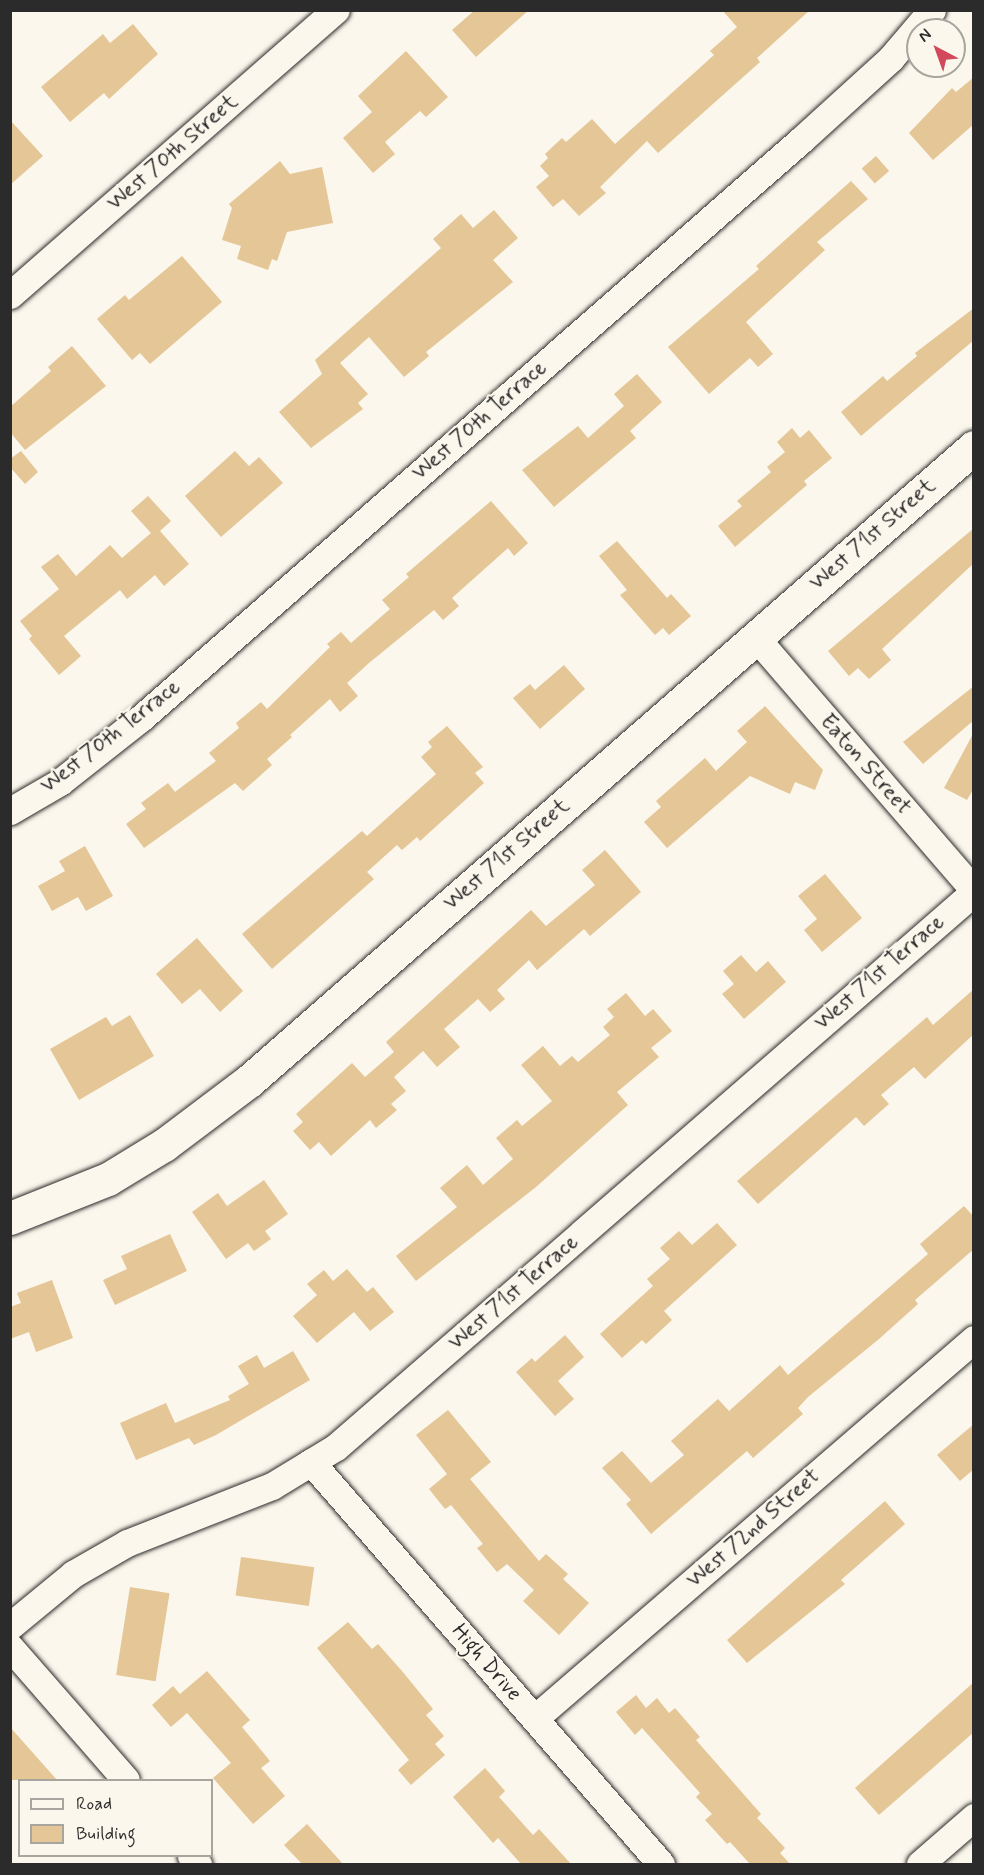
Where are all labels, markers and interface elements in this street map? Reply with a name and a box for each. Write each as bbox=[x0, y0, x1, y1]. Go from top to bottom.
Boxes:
north arrow bbox=[906, 18, 966, 78]
text: N bbox=[914, 24, 936, 47]
street label: West 70th Street bbox=[102, 89, 244, 217]
street label: West 70th Terrace bbox=[407, 355, 553, 487]
street label: West 71st Street bbox=[805, 473, 941, 597]
street label: West 70th Terrace bbox=[36, 674, 186, 800]
street label: Eaton Street bbox=[814, 709, 916, 821]
street label: West 71st Street bbox=[439, 793, 575, 917]
street label: West 71st Terrace bbox=[810, 909, 950, 1037]
street label: West 71st Terrace bbox=[444, 1229, 584, 1357]
street label: West 72nd Street bbox=[682, 1464, 826, 1594]
street label: High Drive bbox=[445, 1619, 527, 1707]
legend bbox=[18, 1779, 213, 1857]
text: Road bbox=[76, 1792, 112, 1816]
text: Building bbox=[76, 1822, 136, 1846]

